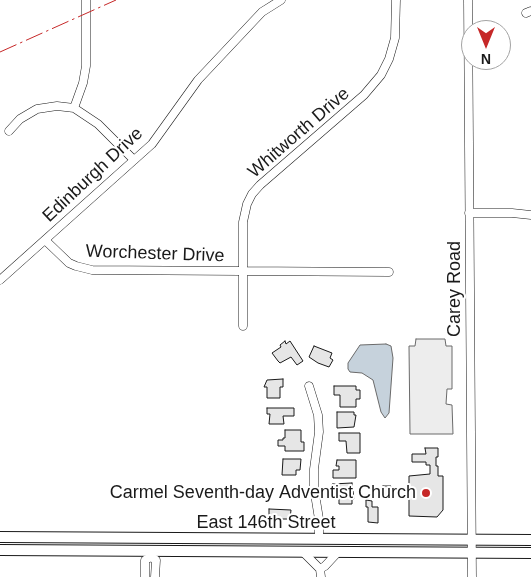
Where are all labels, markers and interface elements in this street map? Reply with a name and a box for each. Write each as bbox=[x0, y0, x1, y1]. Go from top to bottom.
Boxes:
north arrow bbox=[461, 20, 511, 70]
text: N bbox=[481, 51, 491, 67]
street label: Whitworth Drive bbox=[244, 83, 354, 183]
street label: Edinburgh Drive bbox=[38, 123, 148, 227]
street label: Worchester Drive bbox=[85, 241, 225, 267]
street label: Carey Road bbox=[444, 241, 466, 337]
place label: Carmel Seventh-day Adventist Church bbox=[110, 482, 416, 504]
marker: Carmel Seventh-day Adventist Church bbox=[420, 487, 432, 499]
street label: East 146th Street bbox=[196, 512, 336, 534]

